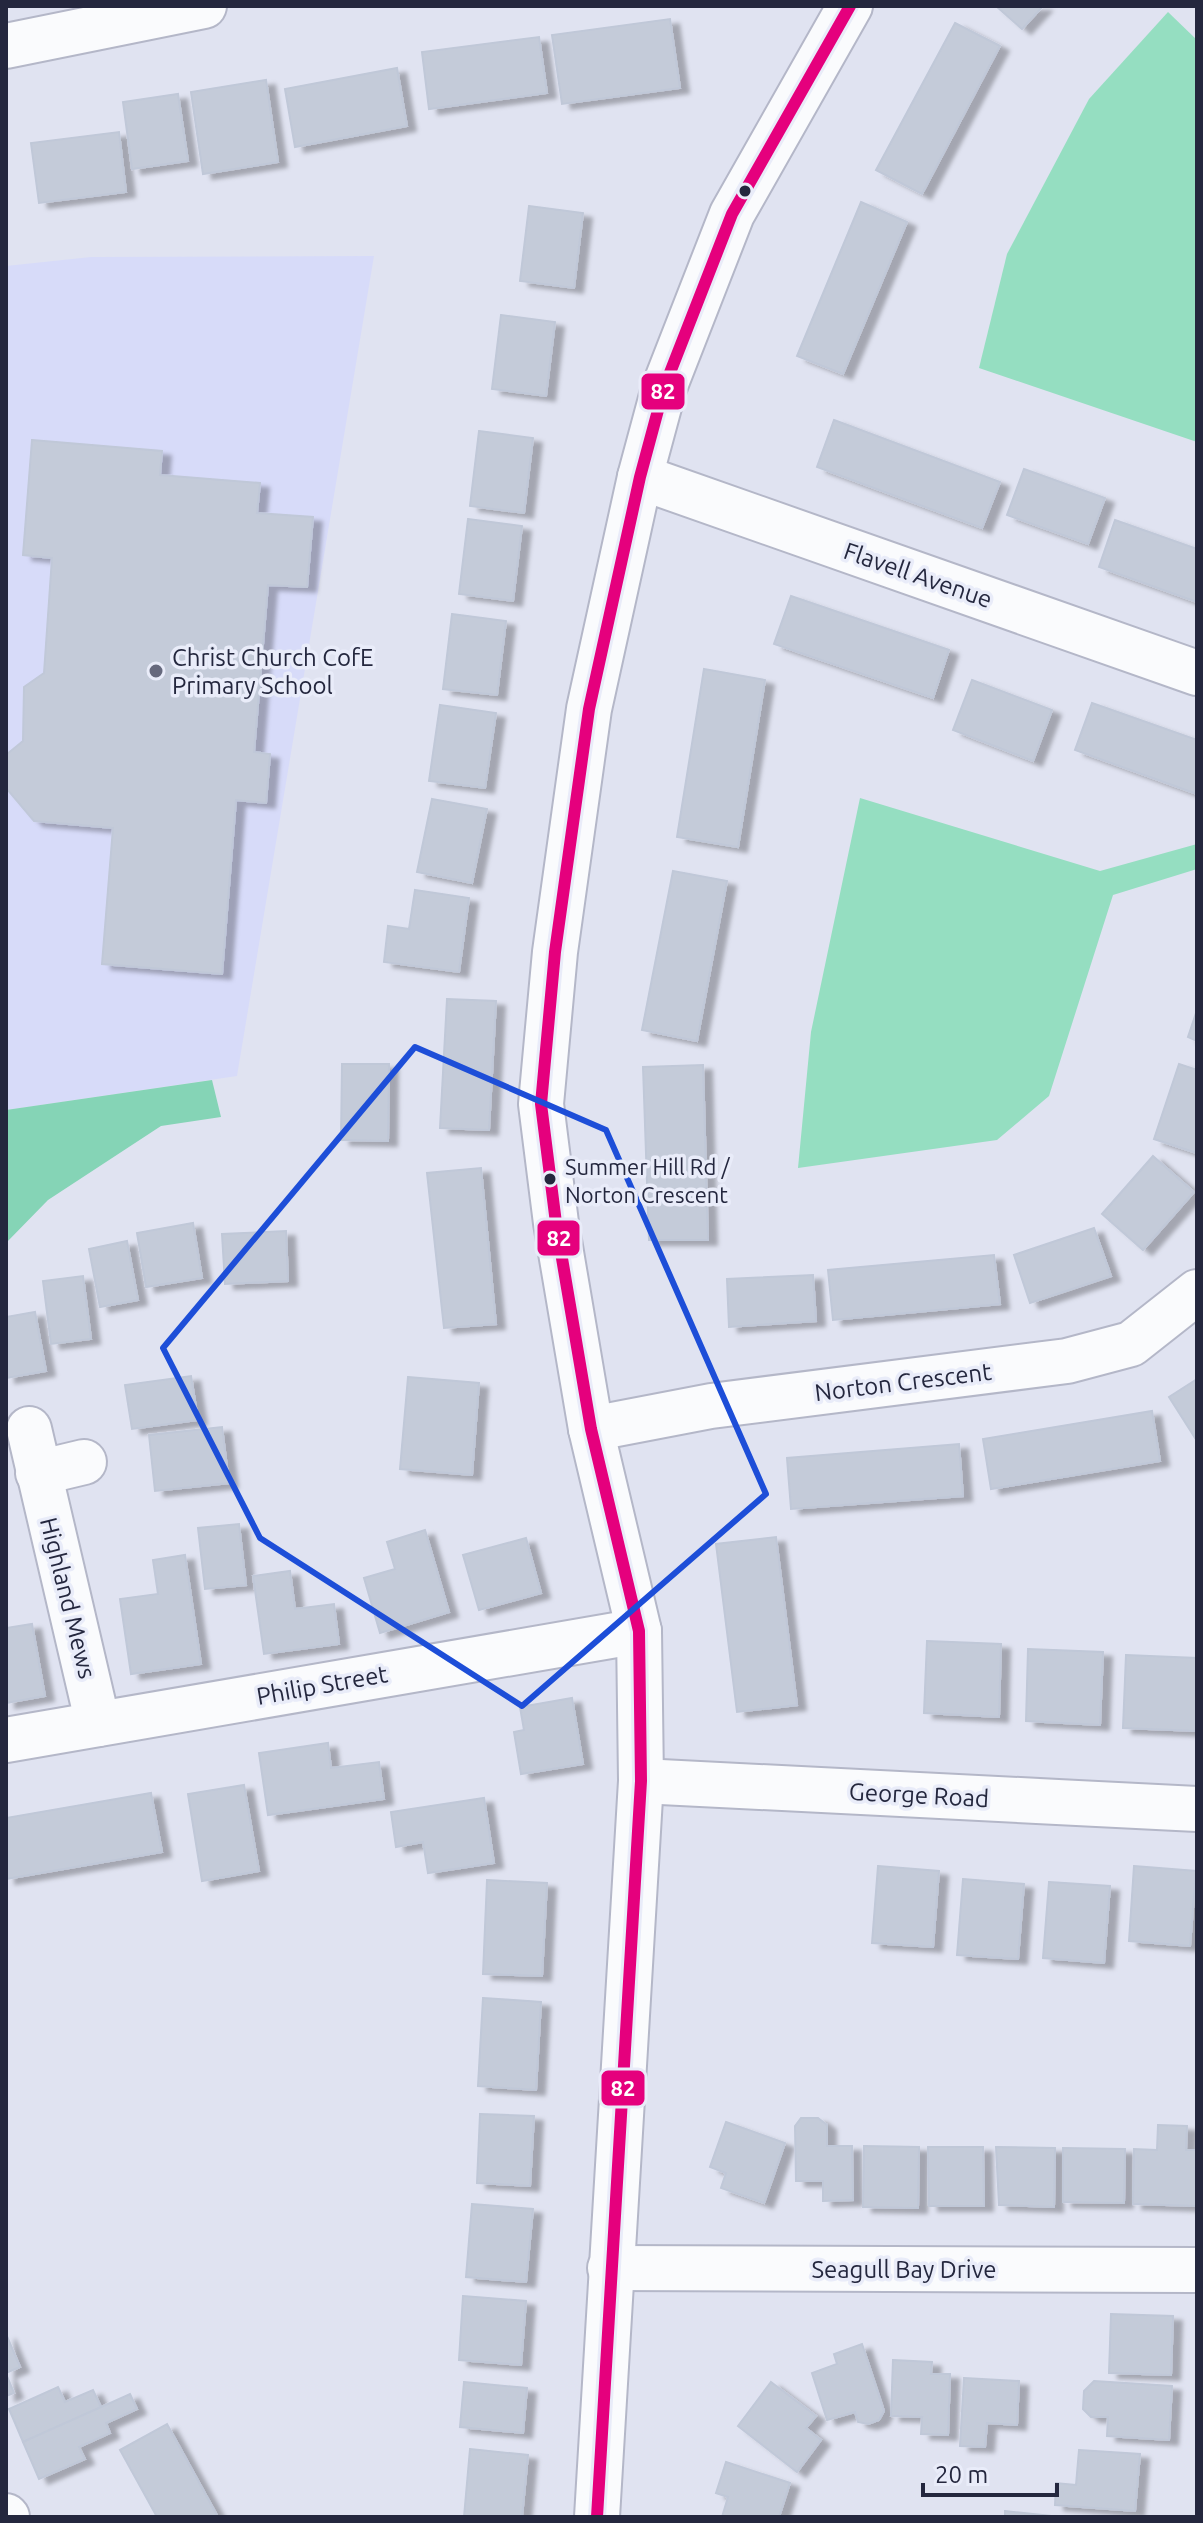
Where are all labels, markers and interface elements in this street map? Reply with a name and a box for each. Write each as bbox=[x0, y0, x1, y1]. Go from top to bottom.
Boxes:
unlabelled marker bbox=[737, 183, 753, 199]
line badge: 82 bbox=[640, 372, 686, 411]
text: 82 bbox=[651, 378, 675, 403]
street label: Flavell Avenue bbox=[840, 537, 996, 613]
place label: Christ Church CofE Primary School bbox=[172, 644, 374, 699]
marker: Christ Church CofE Primary School bbox=[147, 662, 165, 680]
place label: Summer Hill Rd / Norton Crescent bbox=[565, 1154, 730, 1207]
marker: Summer Hill Rd / Norton Crescent bbox=[542, 1171, 558, 1187]
line badge: 82 bbox=[536, 1219, 581, 1257]
text: 82 bbox=[547, 1225, 571, 1250]
street label: Norton Crescent bbox=[813, 1358, 993, 1406]
street label: Highland Mews bbox=[35, 1515, 101, 1681]
street label: Philip Street bbox=[254, 1660, 390, 1710]
street label: George Road bbox=[848, 1778, 990, 1812]
line badge: 82 bbox=[600, 2069, 646, 2107]
text: 82 bbox=[611, 2075, 635, 2100]
street label: Seagull Bay Drive bbox=[811, 2256, 997, 2283]
scale bar bbox=[923, 2447, 1057, 2497]
text: 20 m bbox=[935, 2461, 988, 2488]

